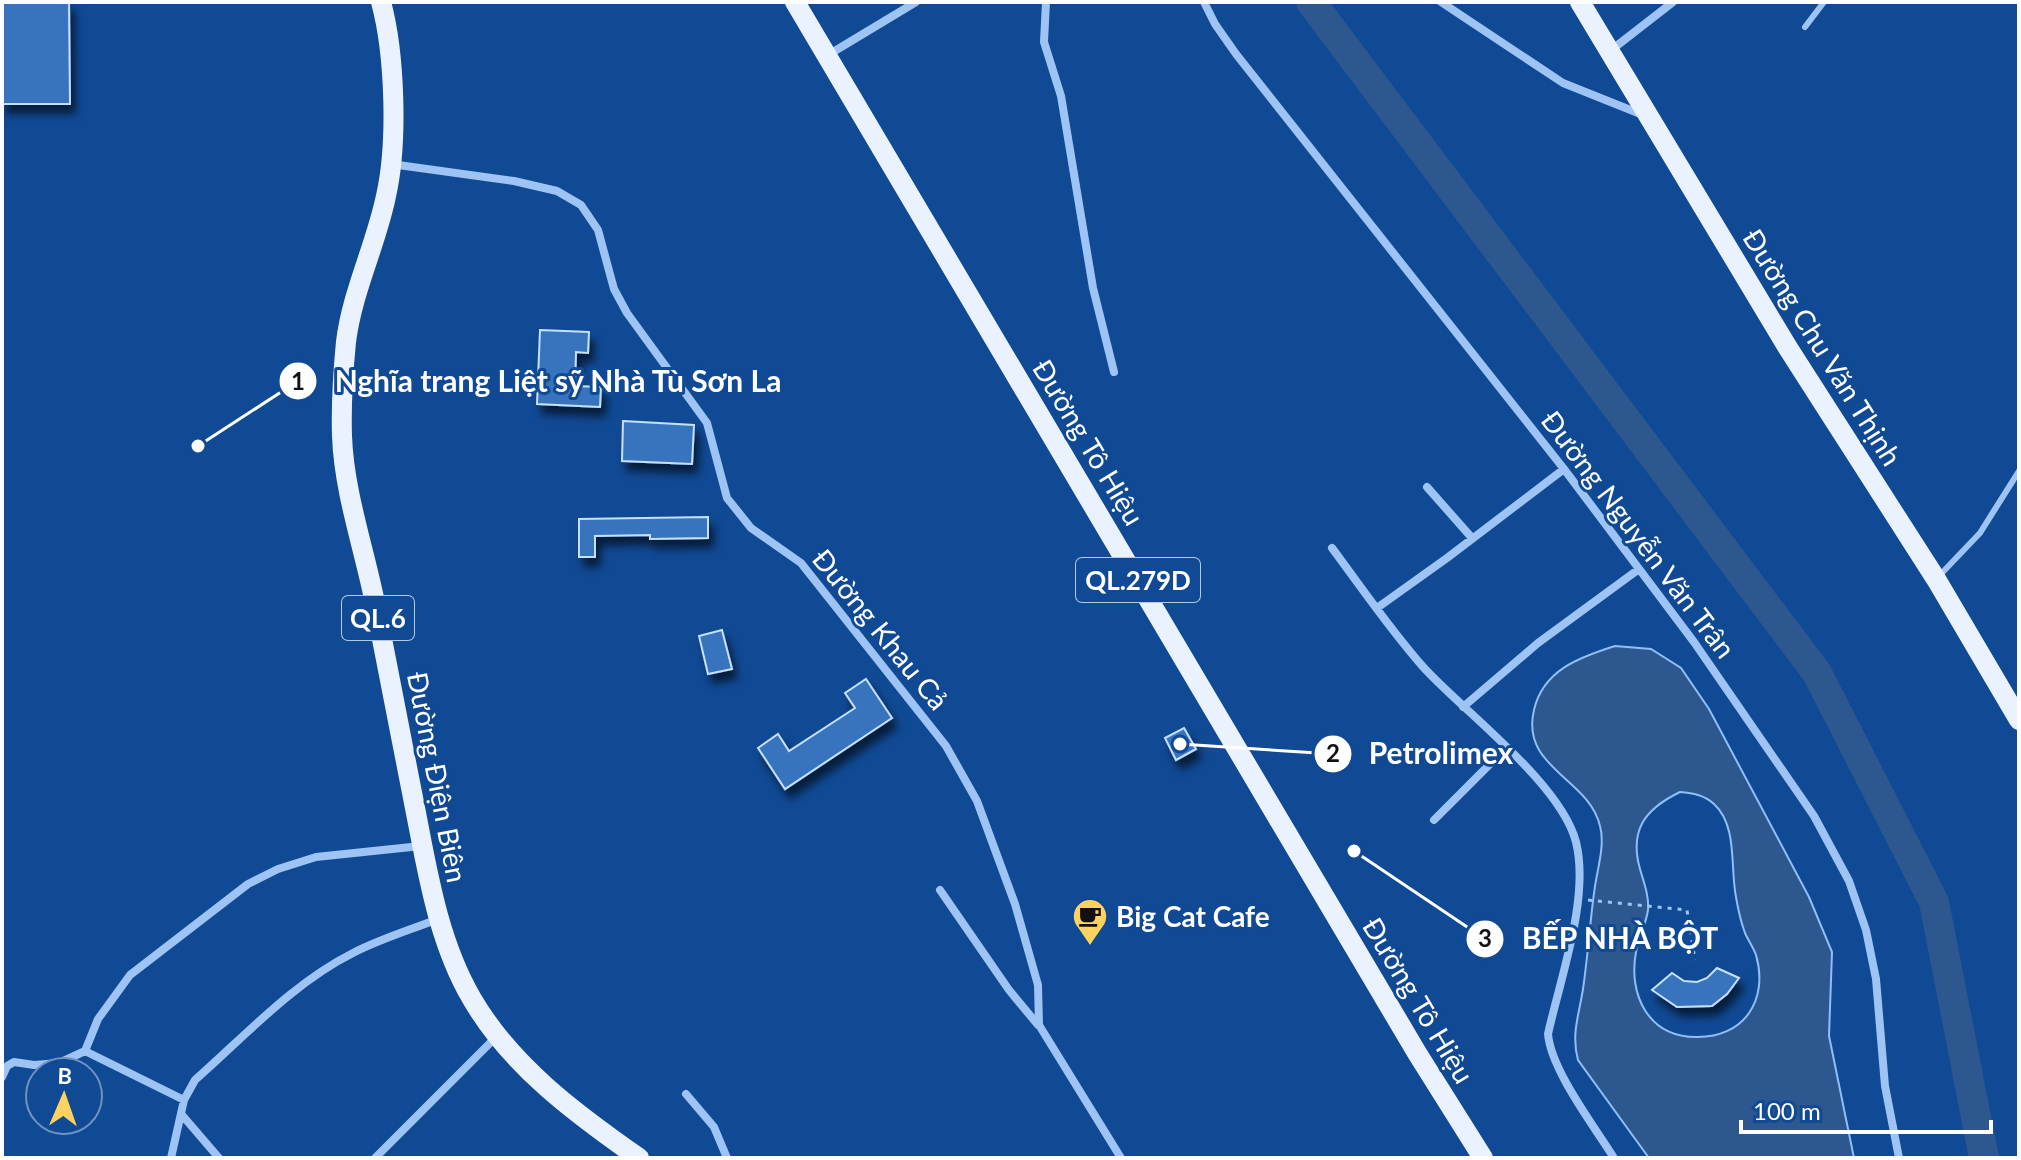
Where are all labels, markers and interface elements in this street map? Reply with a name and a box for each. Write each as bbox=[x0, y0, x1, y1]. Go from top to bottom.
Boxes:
street label: Đường Chu Văn Thịnh bbox=[1736, 222, 1910, 472]
street label: Đường Tô Hiệu bbox=[1026, 353, 1152, 531]
callout: Nghĩa trang Liệt sỹ Nhà Tù Sơn La bbox=[278, 354, 798, 408]
text: Nghĩa trang Liệt sỹ Nhà Tù Sơn La bbox=[335, 362, 781, 398]
text: 1 bbox=[291, 366, 305, 395]
street label: Đường Nguyễn Văn Trân bbox=[1535, 404, 1743, 664]
street label: Đường Khau Cả bbox=[806, 542, 956, 716]
road number: QL.279D bbox=[1076, 558, 1200, 602]
road number: QL.6 bbox=[342, 596, 414, 640]
street label: Đường Điện Biên bbox=[401, 669, 475, 885]
callout: Petrolimex bbox=[1313, 727, 1529, 781]
text: Petrolimex bbox=[1369, 734, 1514, 770]
text: 2 bbox=[1326, 738, 1340, 767]
cafe icon: Big Cat Cafe bbox=[1071, 897, 1109, 947]
place label: Big Cat Cafe bbox=[1116, 899, 1270, 933]
street label: Đường Tô Hiệu bbox=[1356, 911, 1482, 1089]
callout: BẾP NHÀ BỘT bbox=[1465, 912, 1735, 966]
text: BẾP NHÀ BỘT bbox=[1522, 919, 1718, 955]
text: 3 bbox=[1478, 923, 1492, 952]
north arrow bbox=[24, 1056, 104, 1136]
text: B bbox=[57, 1062, 72, 1089]
scale bar bbox=[1741, 1084, 1991, 1134]
text: 100 m bbox=[1753, 1096, 1821, 1125]

